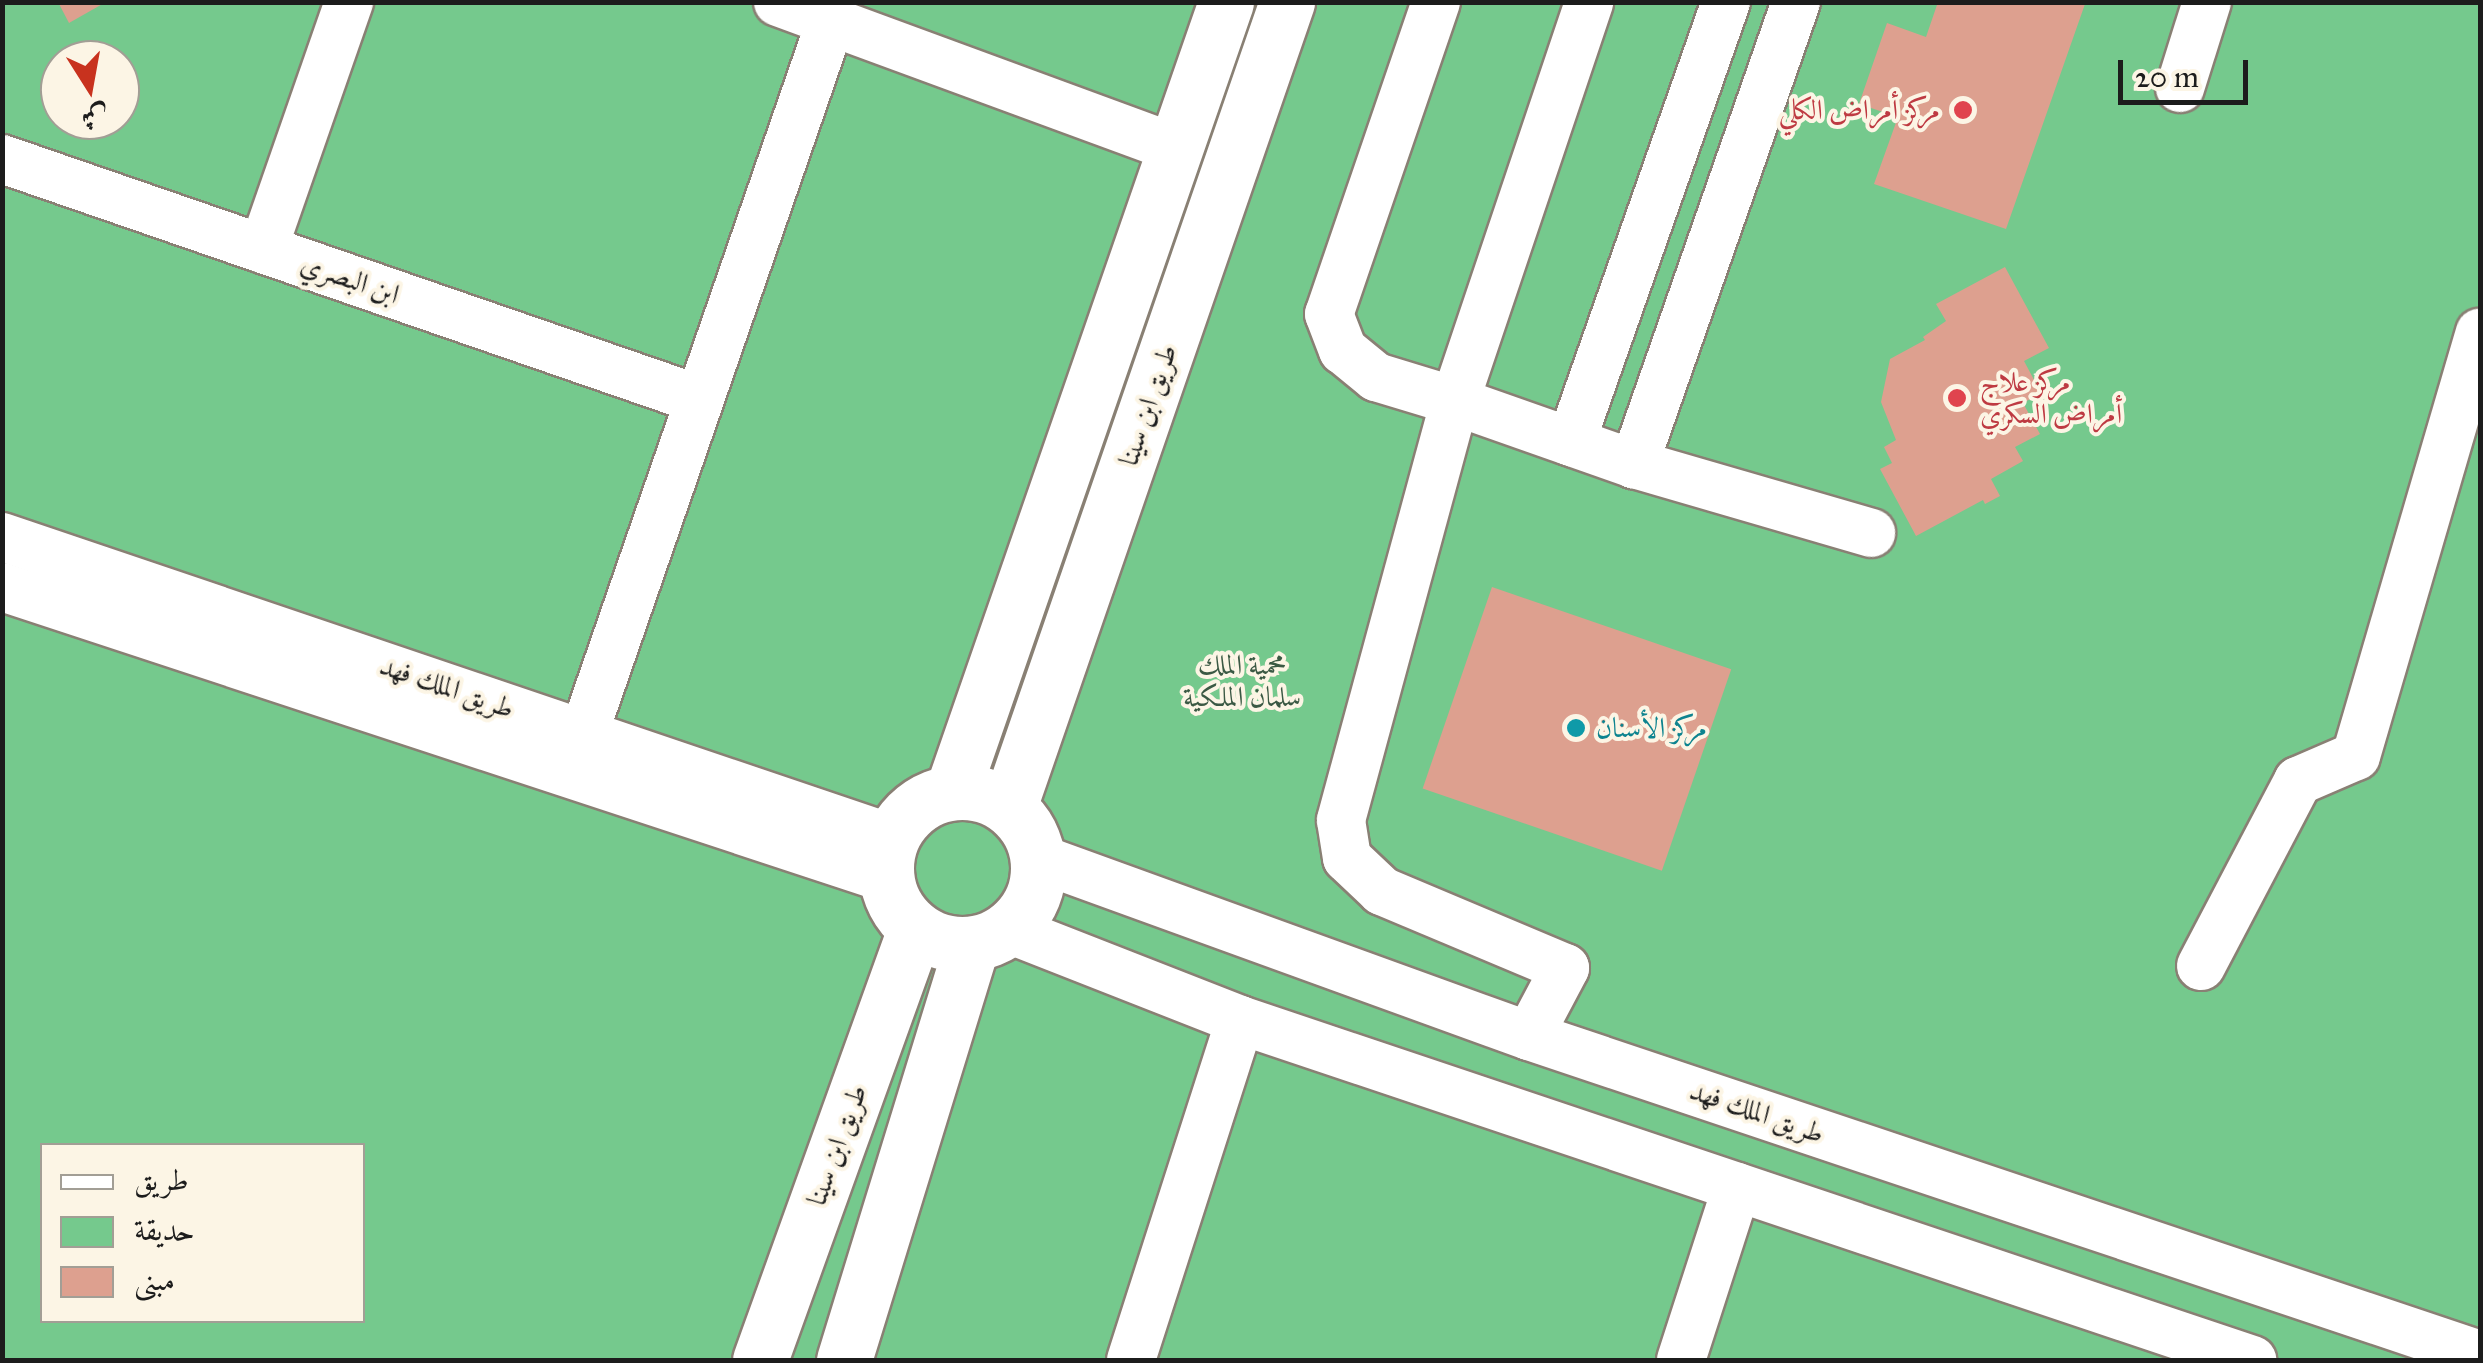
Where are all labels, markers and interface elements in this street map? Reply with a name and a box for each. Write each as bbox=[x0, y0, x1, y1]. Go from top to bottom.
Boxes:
north arrow bbox=[40, 40, 140, 140]
scale bar bbox=[2123, 40, 2253, 102]
text: 20 m bbox=[2135, 59, 2199, 95]
place label: مركز أمراض الكلي bbox=[1779, 93, 1940, 127]
marker: مركز أمراض الكلي bbox=[1950, 97, 1976, 123]
text: ش bbox=[78, 98, 112, 138]
street label: ابن البصري bbox=[296, 247, 404, 311]
street label: طريق ابن سينا bbox=[1112, 340, 1184, 470]
place label: مركز علاج أمراض السكري bbox=[1980, 365, 2122, 431]
marker: مركز علاج أمراض السكري bbox=[1944, 385, 1970, 411]
street label: طريق الملك فهد bbox=[375, 648, 519, 726]
park label: محمية الملك سلمان الملكية bbox=[1183, 648, 1301, 714]
place label: مركز الأسنان bbox=[1596, 711, 1707, 745]
marker: مركز الأسنان bbox=[1565, 717, 1587, 739]
street label: طريق الملك فهد bbox=[1685, 1073, 1829, 1151]
street label: طريق ابن سينا bbox=[800, 1080, 874, 1210]
legend bbox=[40, 1143, 365, 1323]
text: طريق bbox=[134, 1162, 189, 1198]
text: حديقة bbox=[134, 1212, 195, 1248]
text: مبنى bbox=[134, 1262, 175, 1298]

